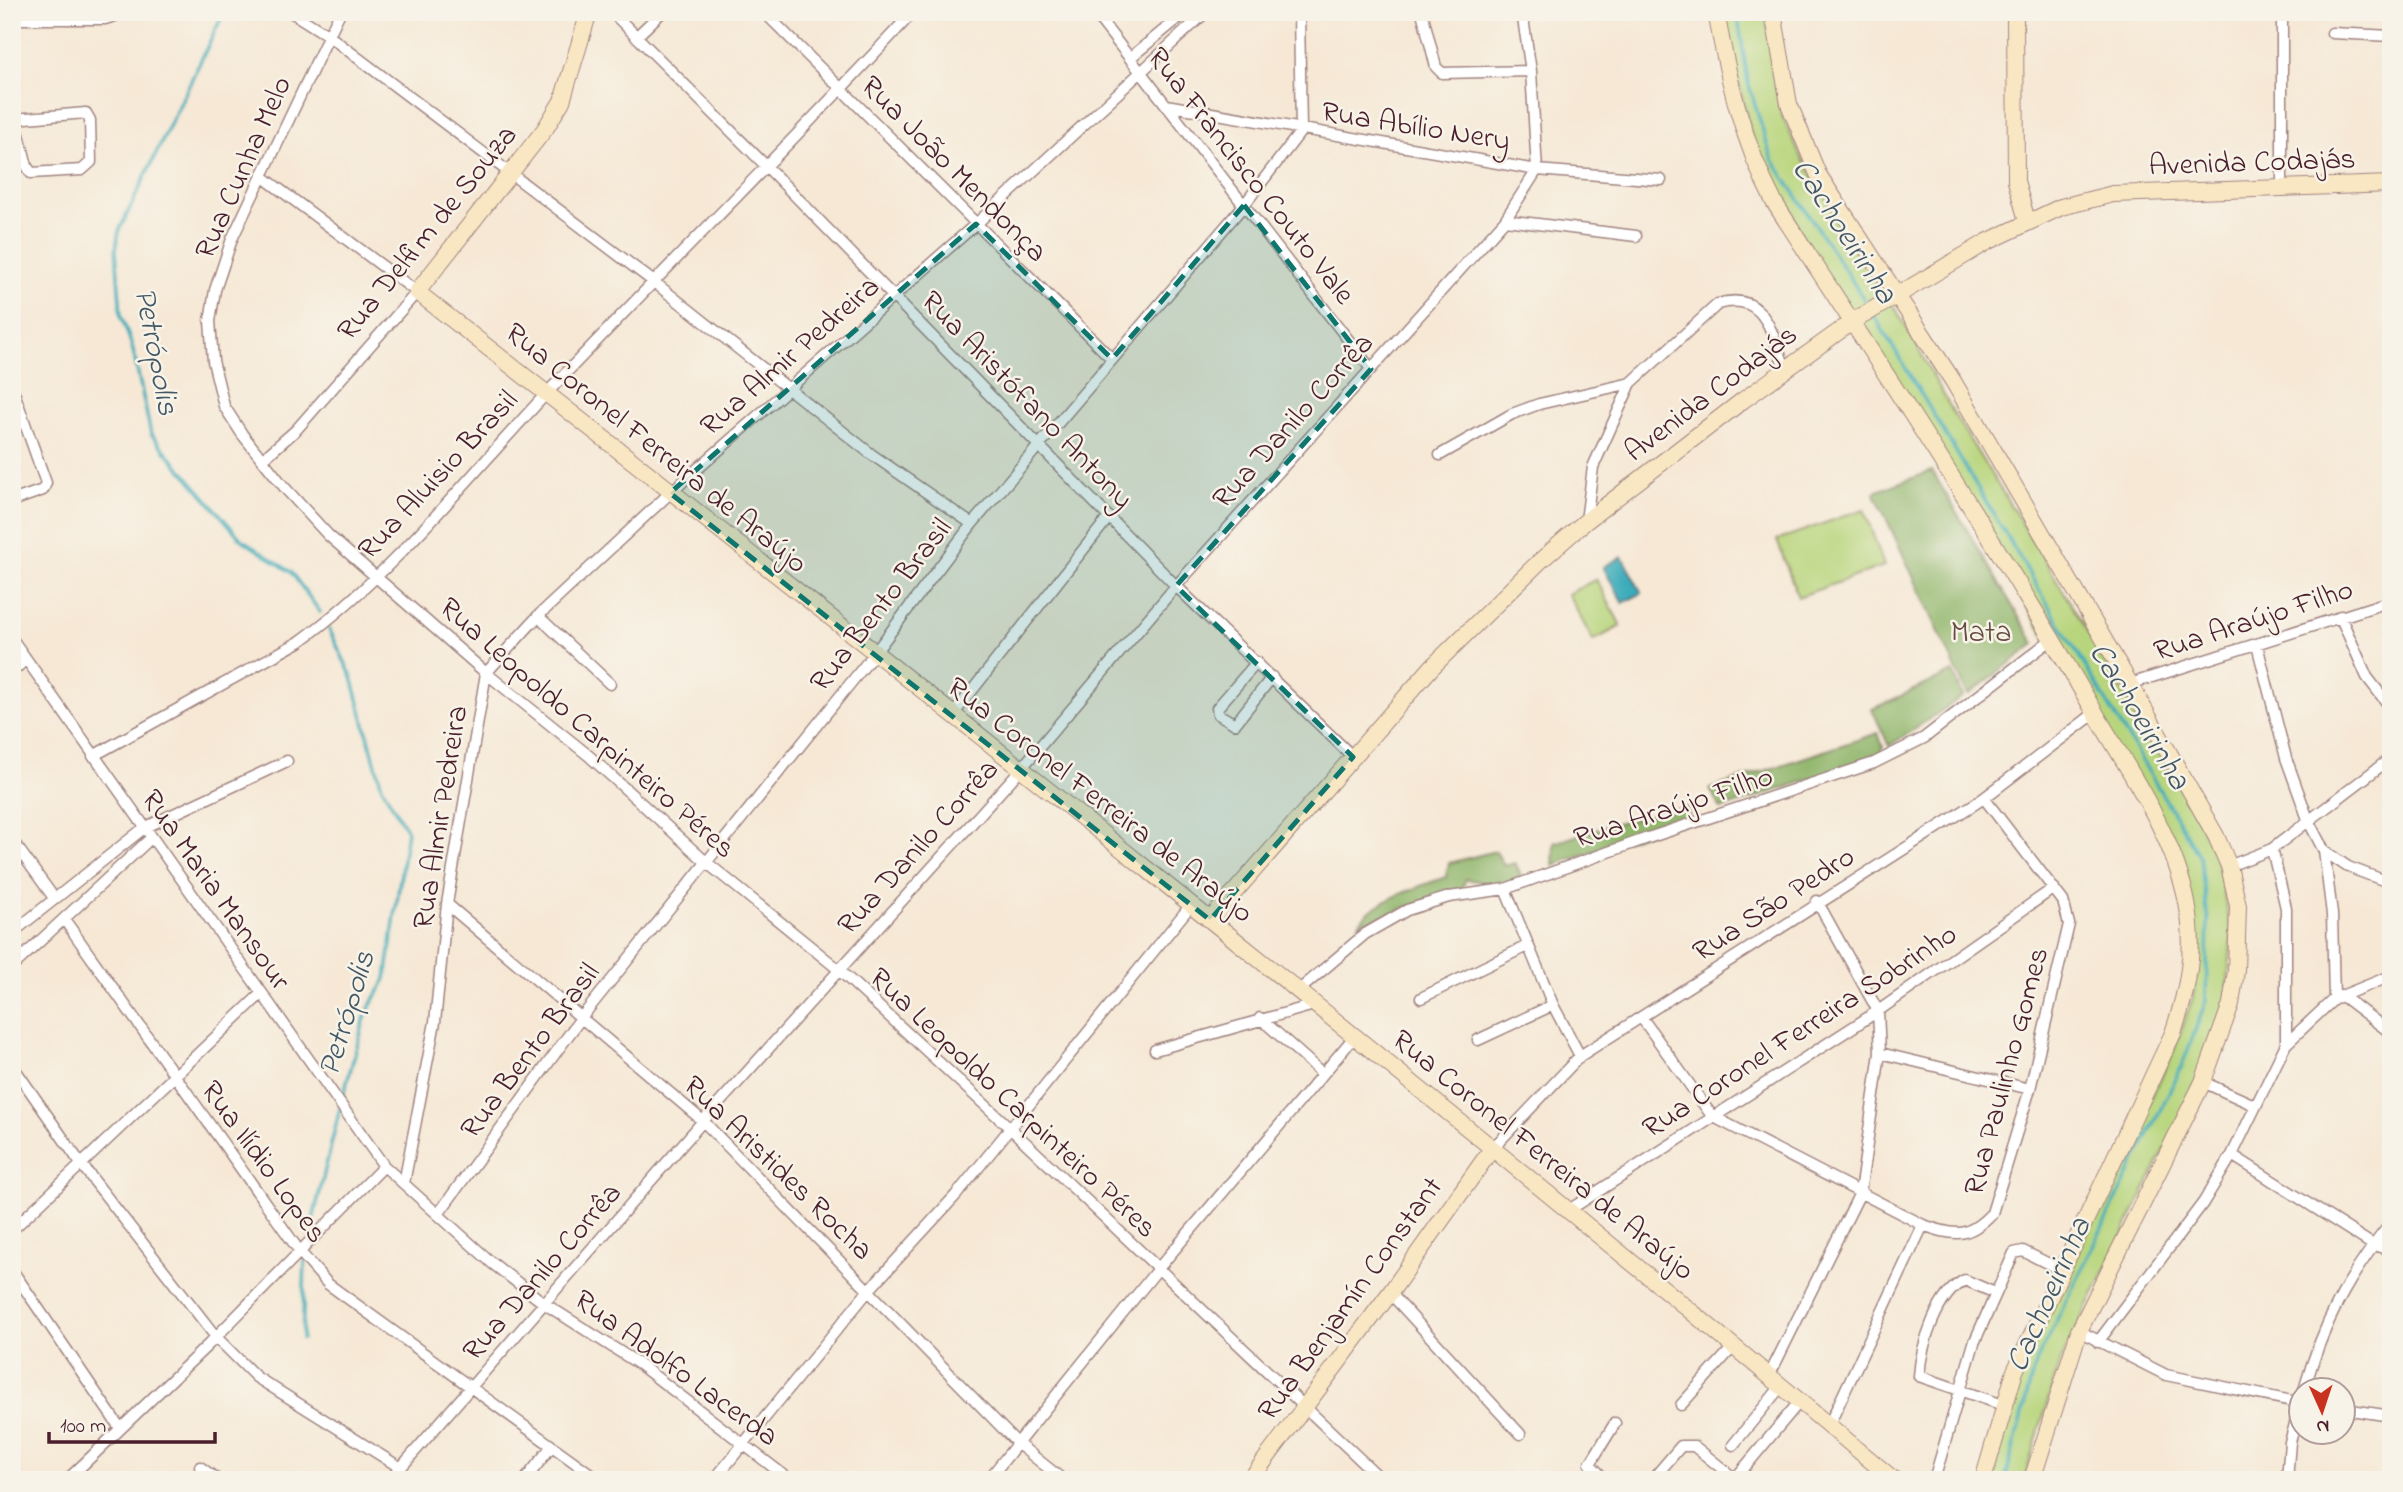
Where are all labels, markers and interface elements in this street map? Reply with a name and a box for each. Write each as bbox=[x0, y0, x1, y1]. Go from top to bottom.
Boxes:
street label: Rua Francisco Couto Vale bbox=[1135, 39, 1365, 315]
street label: Rua João Mendonça bbox=[849, 66, 1057, 274]
street label: Rua Cunha Melo bbox=[185, 70, 305, 267]
street label: Rua Abílio Nery bbox=[1318, 91, 1513, 165]
street label: Rua Delfim de Souza bbox=[327, 117, 529, 351]
street label: Avenida Codajás bbox=[2148, 138, 2356, 190]
water label: Cachoeirinha bbox=[1778, 150, 1908, 314]
street label: Rua Almir Pedreira bbox=[691, 267, 891, 448]
street label: Rua Aristófano Antony bbox=[909, 282, 1142, 521]
water label: Petrópolis bbox=[119, 284, 190, 420]
street label: Rua Coronel Ferreira de Araújo bbox=[494, 313, 816, 586]
street label: Avenida Codajás bbox=[1616, 315, 1808, 474]
street label: Rua Danilo Corrêa bbox=[1203, 324, 1386, 520]
street label: Rua Aluisio Brasil bbox=[349, 381, 530, 571]
street label: Rua Bento Brasil bbox=[800, 509, 964, 702]
street label: Rua Araújo Filho bbox=[2149, 569, 2359, 675]
street label: Rua Leopoldo Carpinteiro Péres bbox=[428, 588, 744, 871]
park label: Mata bbox=[1951, 612, 2011, 656]
water label: Cachoeirinha bbox=[2075, 634, 2201, 800]
street label: Rua Coronel Ferreira de Araújo bbox=[936, 667, 1262, 935]
street label: Rua Almir Pedreira bbox=[403, 702, 481, 932]
street label: Rua Danilo Corrêa bbox=[828, 750, 1011, 946]
street label: Rua Araújo Filho bbox=[1569, 756, 1779, 862]
street label: Rua Maria Mansour bbox=[129, 781, 301, 1001]
street label: Rua São Pedro bbox=[1685, 837, 1864, 975]
street label: Rua Coronel Ferreira Sobrinho bbox=[1635, 914, 1967, 1151]
street label: Rua Paulinho Gomes bbox=[1954, 943, 2062, 1201]
water label: Petrópolis bbox=[307, 945, 390, 1082]
street label: Rua Bento Brasil bbox=[451, 955, 612, 1149]
street label: Rua Leopoldo Carpinteiro Péres bbox=[858, 958, 1166, 1250]
street label: Rua Coronel Ferreira de Araújo bbox=[1381, 1020, 1703, 1293]
street label: Rua Aristides Rocha bbox=[672, 1066, 882, 1272]
street label: Rua Ilídio Lopes bbox=[188, 1072, 337, 1253]
street label: Rua Benjamín Constant bbox=[1248, 1169, 1455, 1431]
street label: Rua Danilo Corrêa bbox=[453, 1174, 633, 1372]
water label: Cachoeirinha bbox=[1995, 1210, 2105, 1380]
street label: Rua Adolfo Lacerda bbox=[564, 1280, 787, 1459]
north arrow bbox=[2288, 1376, 2358, 1446]
scale bar bbox=[49, 1401, 215, 1445]
text: 100 m bbox=[60, 1412, 106, 1442]
text: N bbox=[2315, 1412, 2330, 1439]

